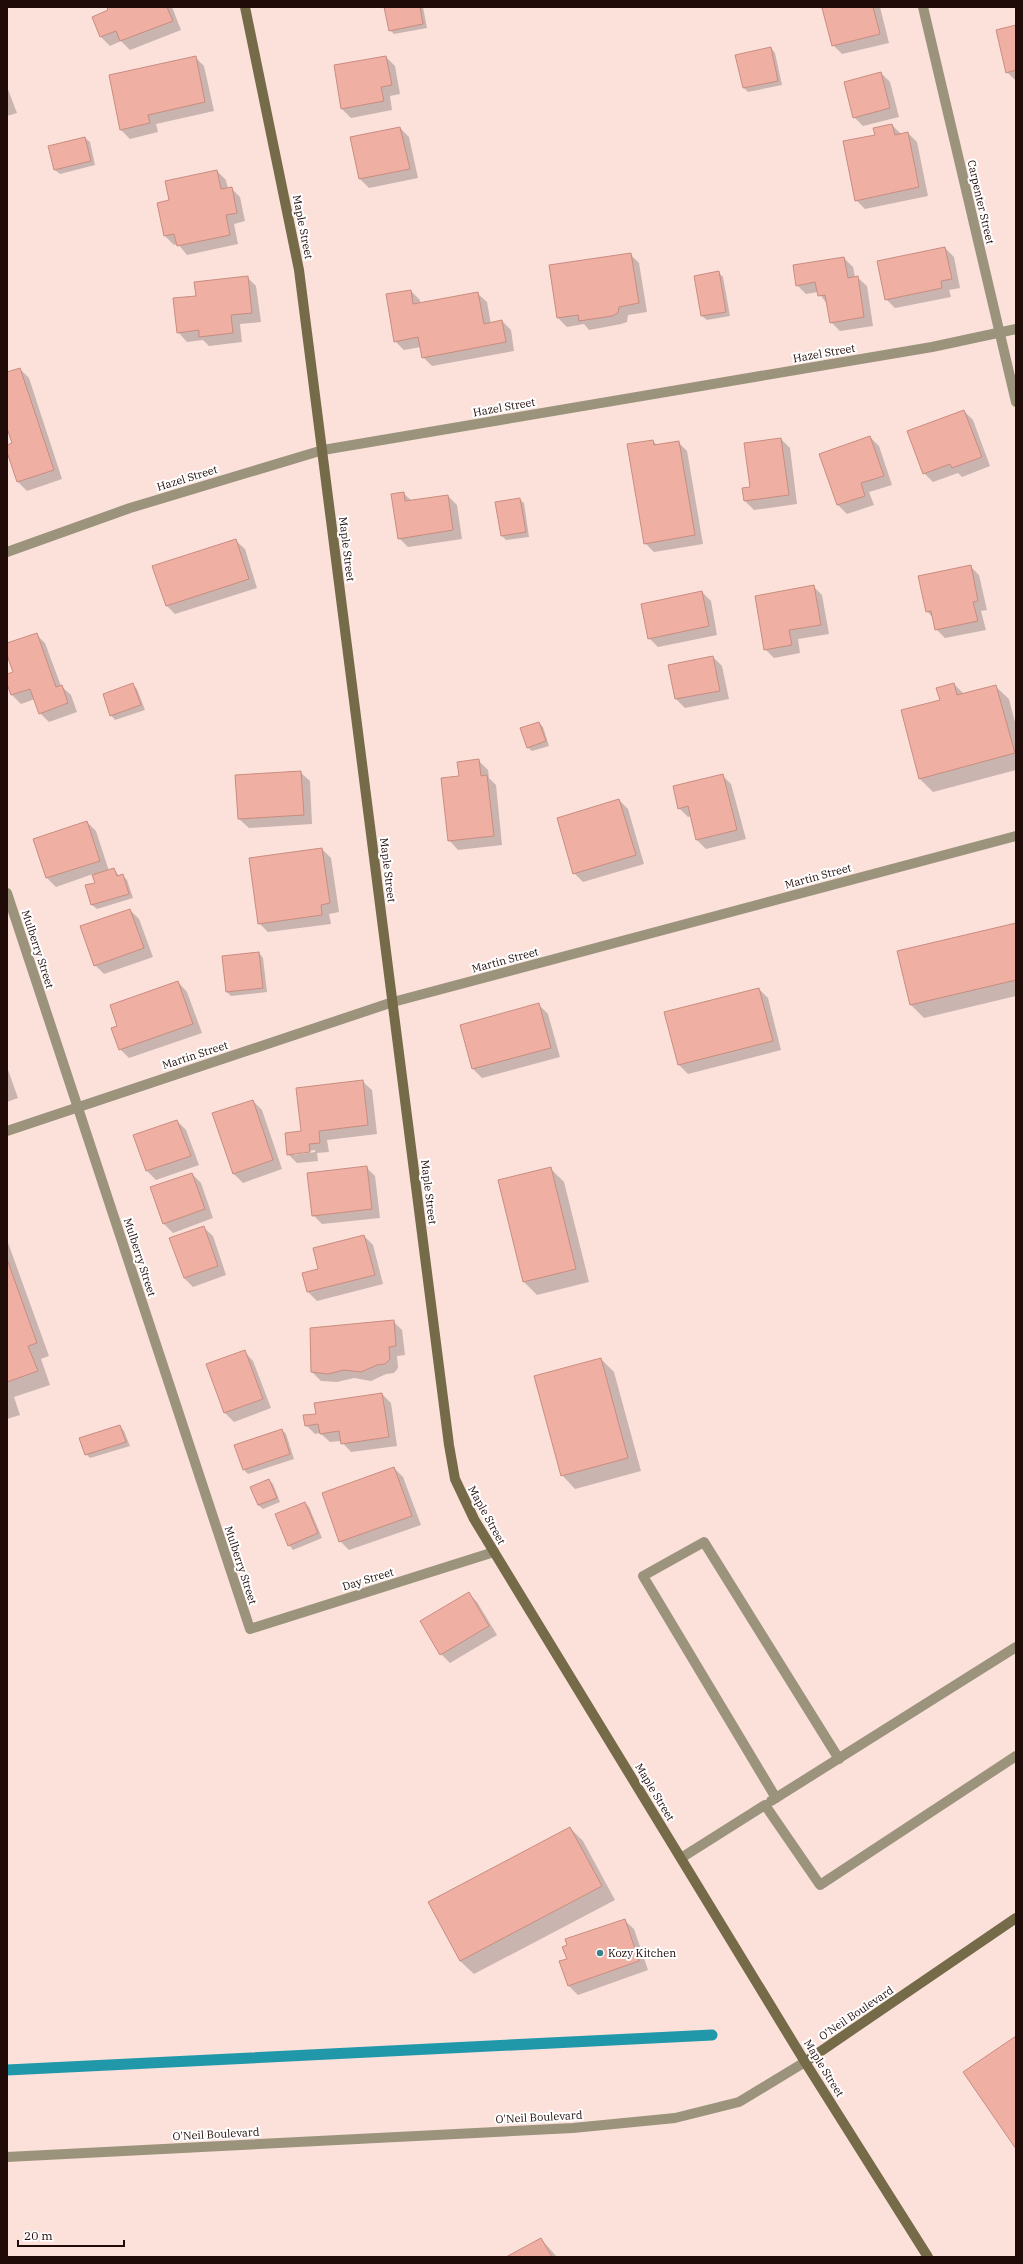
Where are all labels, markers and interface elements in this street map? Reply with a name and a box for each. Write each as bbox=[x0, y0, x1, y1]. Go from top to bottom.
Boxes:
street label: Carpenter Street bbox=[965, 159, 997, 245]
street label: Maple Street bbox=[290, 194, 316, 260]
street label: Hazel Street bbox=[792, 341, 856, 365]
street label: Hazel Street bbox=[472, 395, 536, 419]
street label: Hazel Street bbox=[155, 462, 219, 494]
street label: Maple Street bbox=[336, 516, 358, 582]
street label: Maple Street bbox=[377, 837, 399, 903]
street label: Martin Street bbox=[783, 860, 853, 892]
street label: Mulberry Street bbox=[19, 908, 57, 990]
street label: Martin Street bbox=[470, 944, 540, 976]
street label: Martin Street bbox=[160, 1038, 230, 1072]
street label: Maple Street bbox=[418, 1159, 440, 1225]
street label: Mulberry Street bbox=[121, 1216, 159, 1298]
street label: Maple Street bbox=[465, 1483, 509, 1547]
street label: Mulberry Street bbox=[222, 1524, 260, 1606]
street label: Day Street bbox=[341, 1565, 395, 1593]
street label: Maple Street bbox=[632, 1761, 678, 1824]
place label: Kozy Kitchen bbox=[608, 1946, 676, 1960]
marker: Kozy Kitchen bbox=[595, 1948, 605, 1958]
street label: O'Neil Boulevard bbox=[816, 1983, 896, 2043]
street label: Maple Street bbox=[801, 2037, 847, 2099]
street label: O'Neil Boulevard bbox=[495, 2108, 583, 2126]
street label: O'Neil Boulevard bbox=[172, 2125, 260, 2143]
scale bar bbox=[18, 2222, 124, 2248]
text: 20 m bbox=[24, 2228, 53, 2243]

